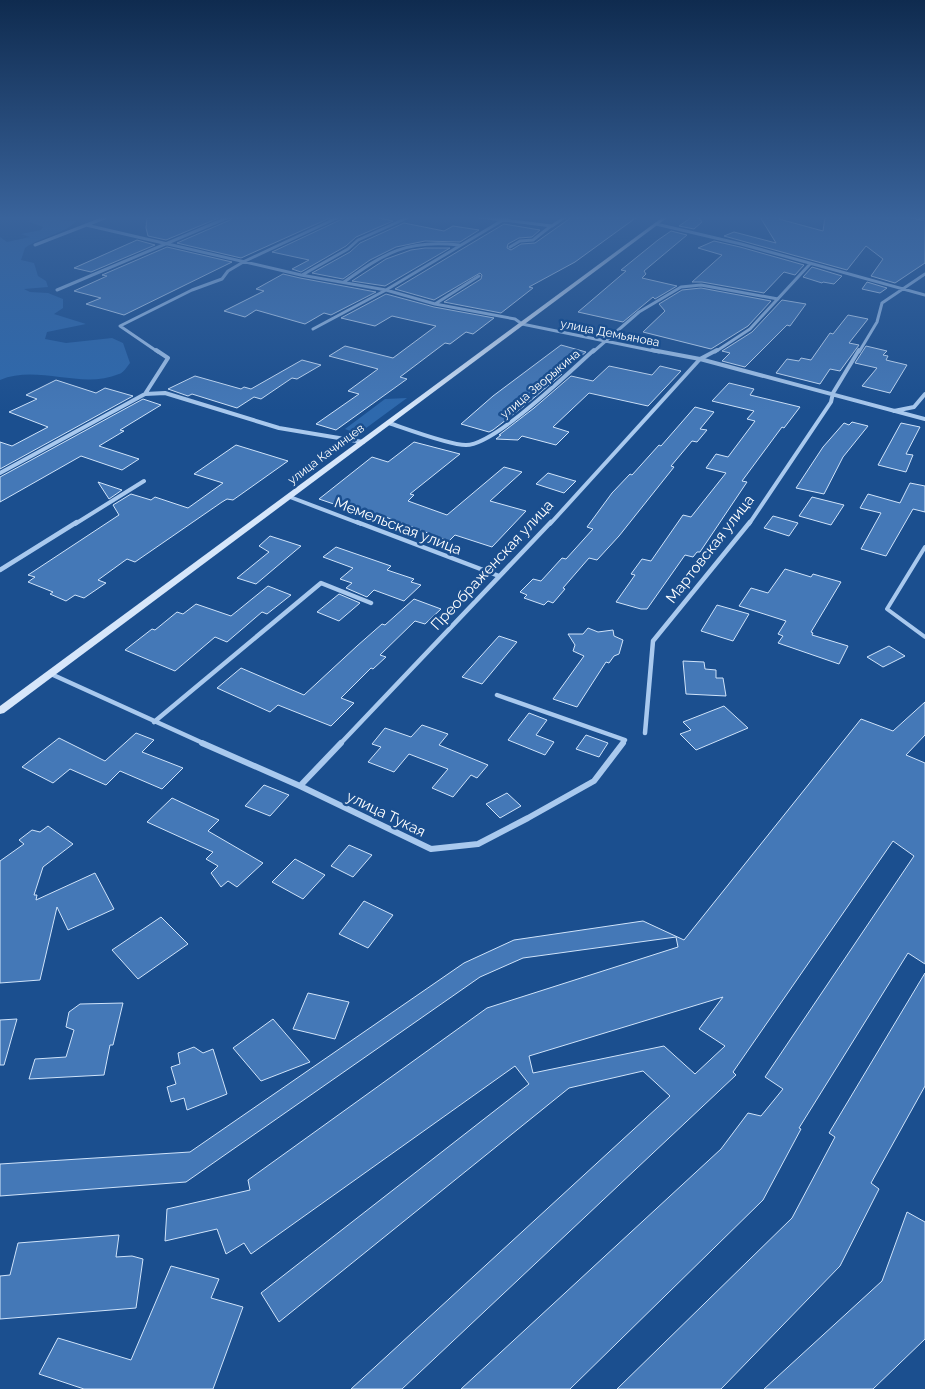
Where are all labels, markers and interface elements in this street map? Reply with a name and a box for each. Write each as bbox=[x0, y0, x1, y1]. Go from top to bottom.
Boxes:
street label: улица Демьянова bbox=[559, 317, 661, 349]
street label: улица Зворыкина bbox=[497, 347, 583, 421]
street label: улица Качинцев bbox=[285, 421, 367, 487]
street label: Мартовская улица bbox=[662, 491, 758, 607]
street label: Мемельская улица bbox=[332, 493, 464, 559]
street label: Преображенская улица bbox=[427, 496, 557, 634]
street label: улица Тукая bbox=[344, 787, 428, 841]

